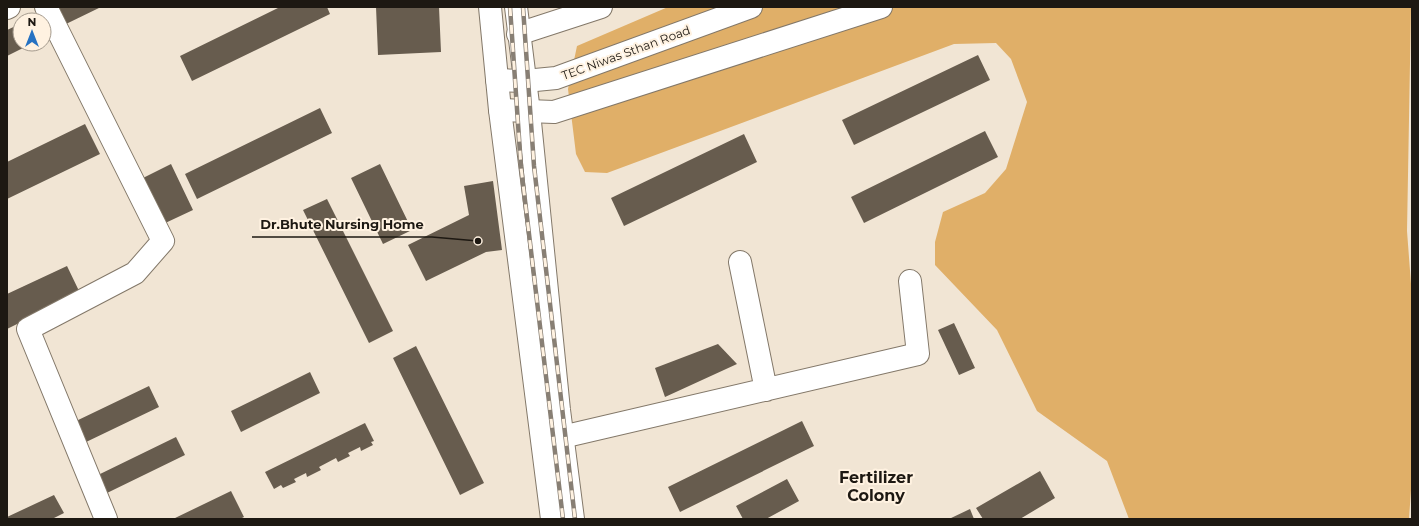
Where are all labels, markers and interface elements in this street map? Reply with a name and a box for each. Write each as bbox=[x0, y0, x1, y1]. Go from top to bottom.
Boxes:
north arrow bbox=[12, 12, 52, 52]
text: N bbox=[28, 15, 36, 29]
street label: TEC Niwas Sthan Road bbox=[559, 22, 692, 83]
callout: Dr.Bhute Nursing Home bbox=[252, 212, 432, 237]
text: Dr.Bhute Nursing Home bbox=[260, 216, 424, 232]
district label: Fertilizer Colony bbox=[839, 468, 913, 505]

